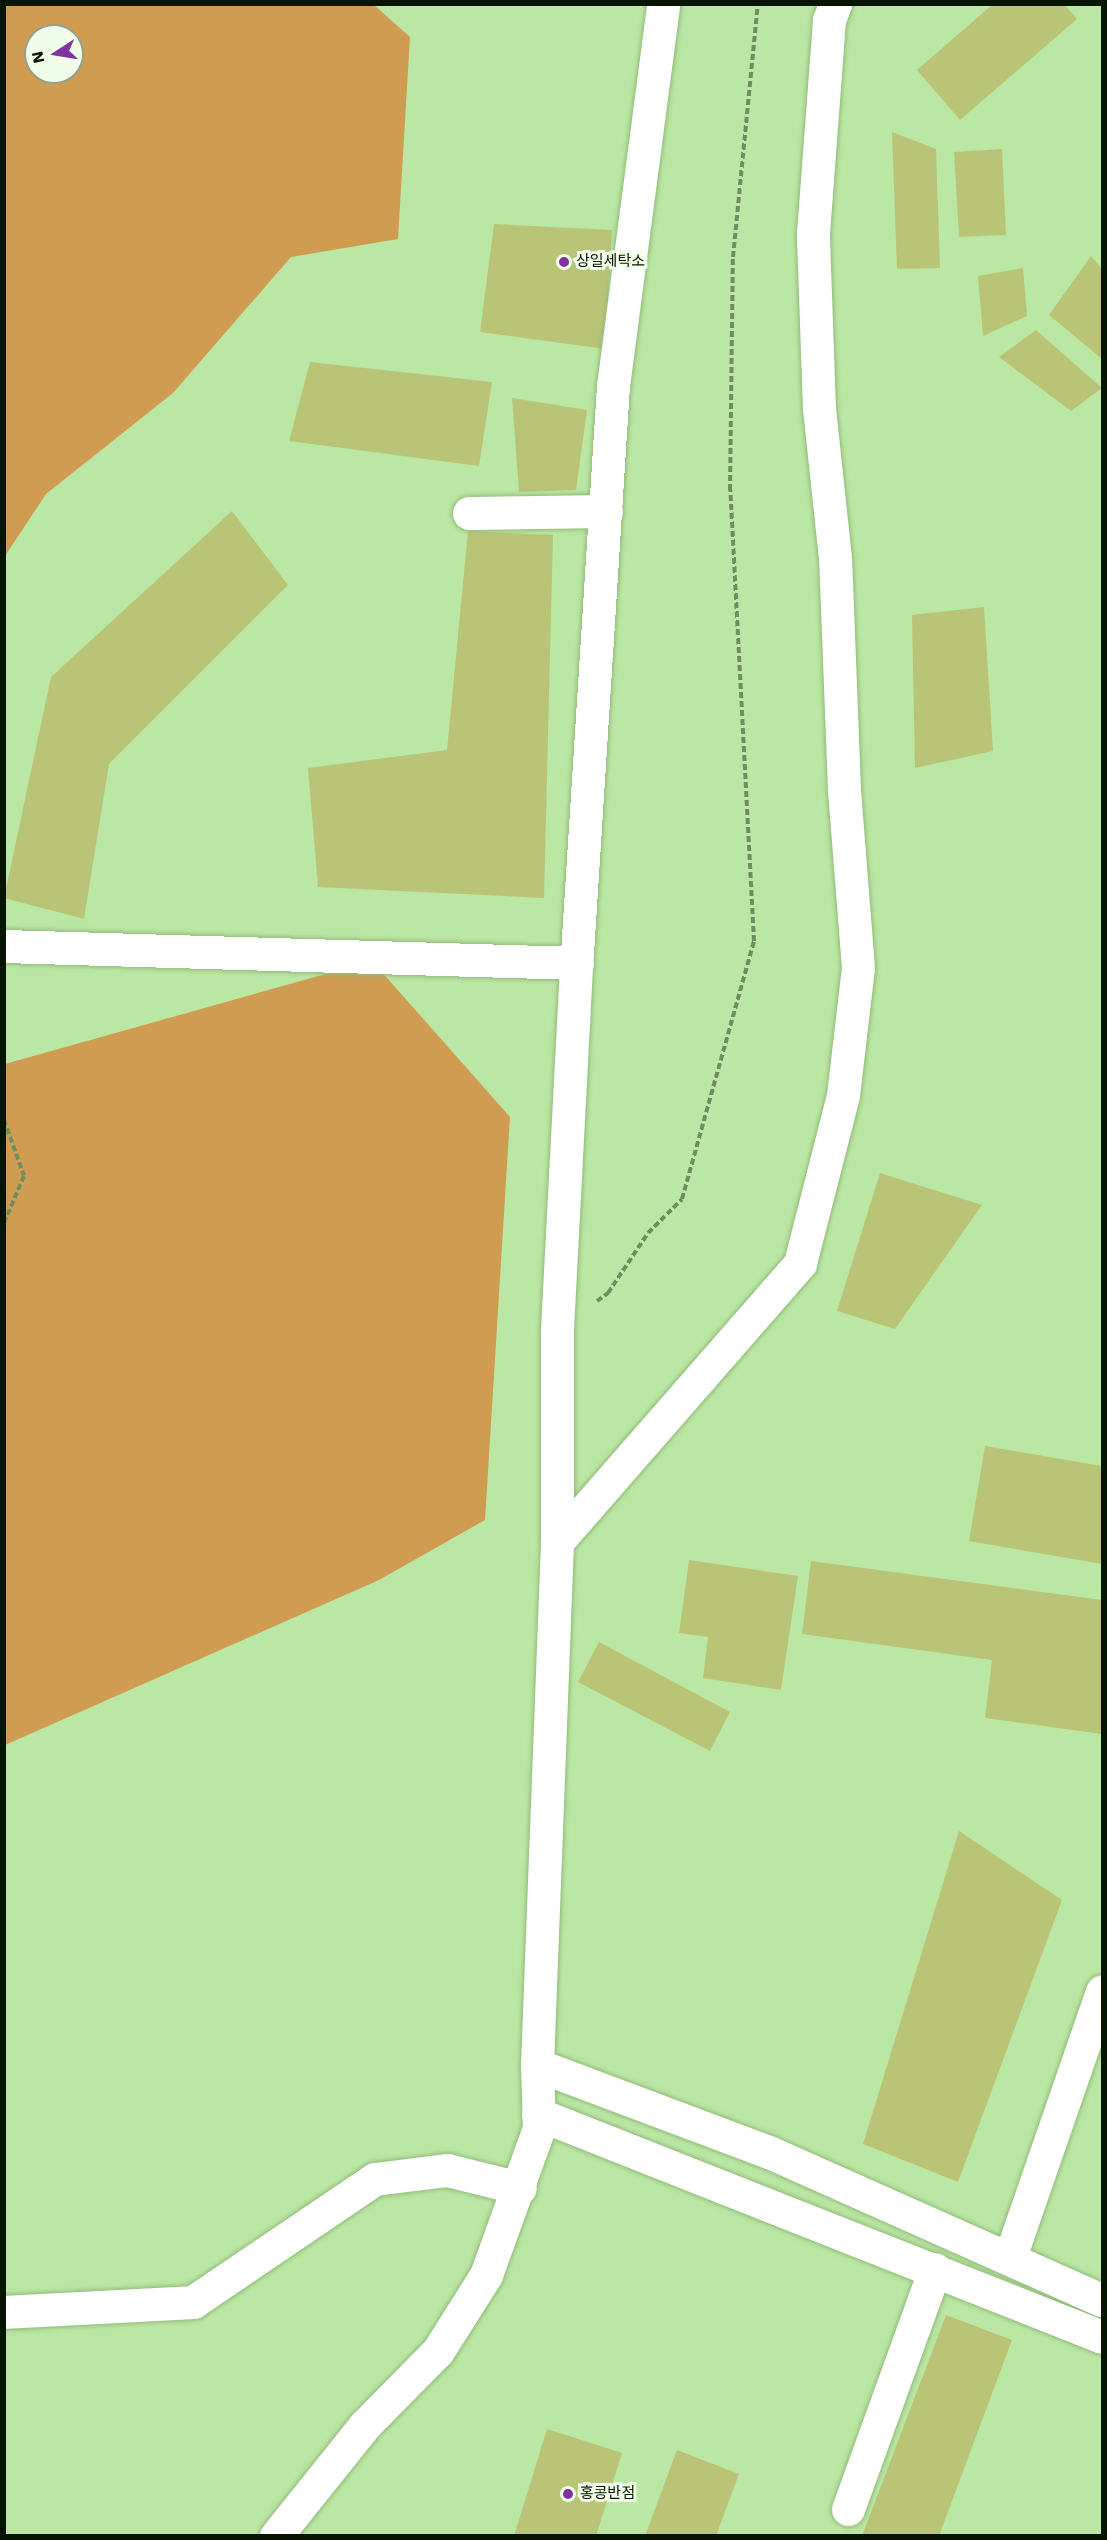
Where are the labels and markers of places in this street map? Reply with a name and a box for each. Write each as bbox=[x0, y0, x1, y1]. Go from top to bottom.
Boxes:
place label: 상일세탁소 bbox=[576, 253, 645, 271]
marker: 상일세탁소 bbox=[557, 255, 571, 269]
place label: 홍콩반점 bbox=[580, 2485, 635, 2503]
marker: 홍콩반점 bbox=[561, 2487, 575, 2501]

